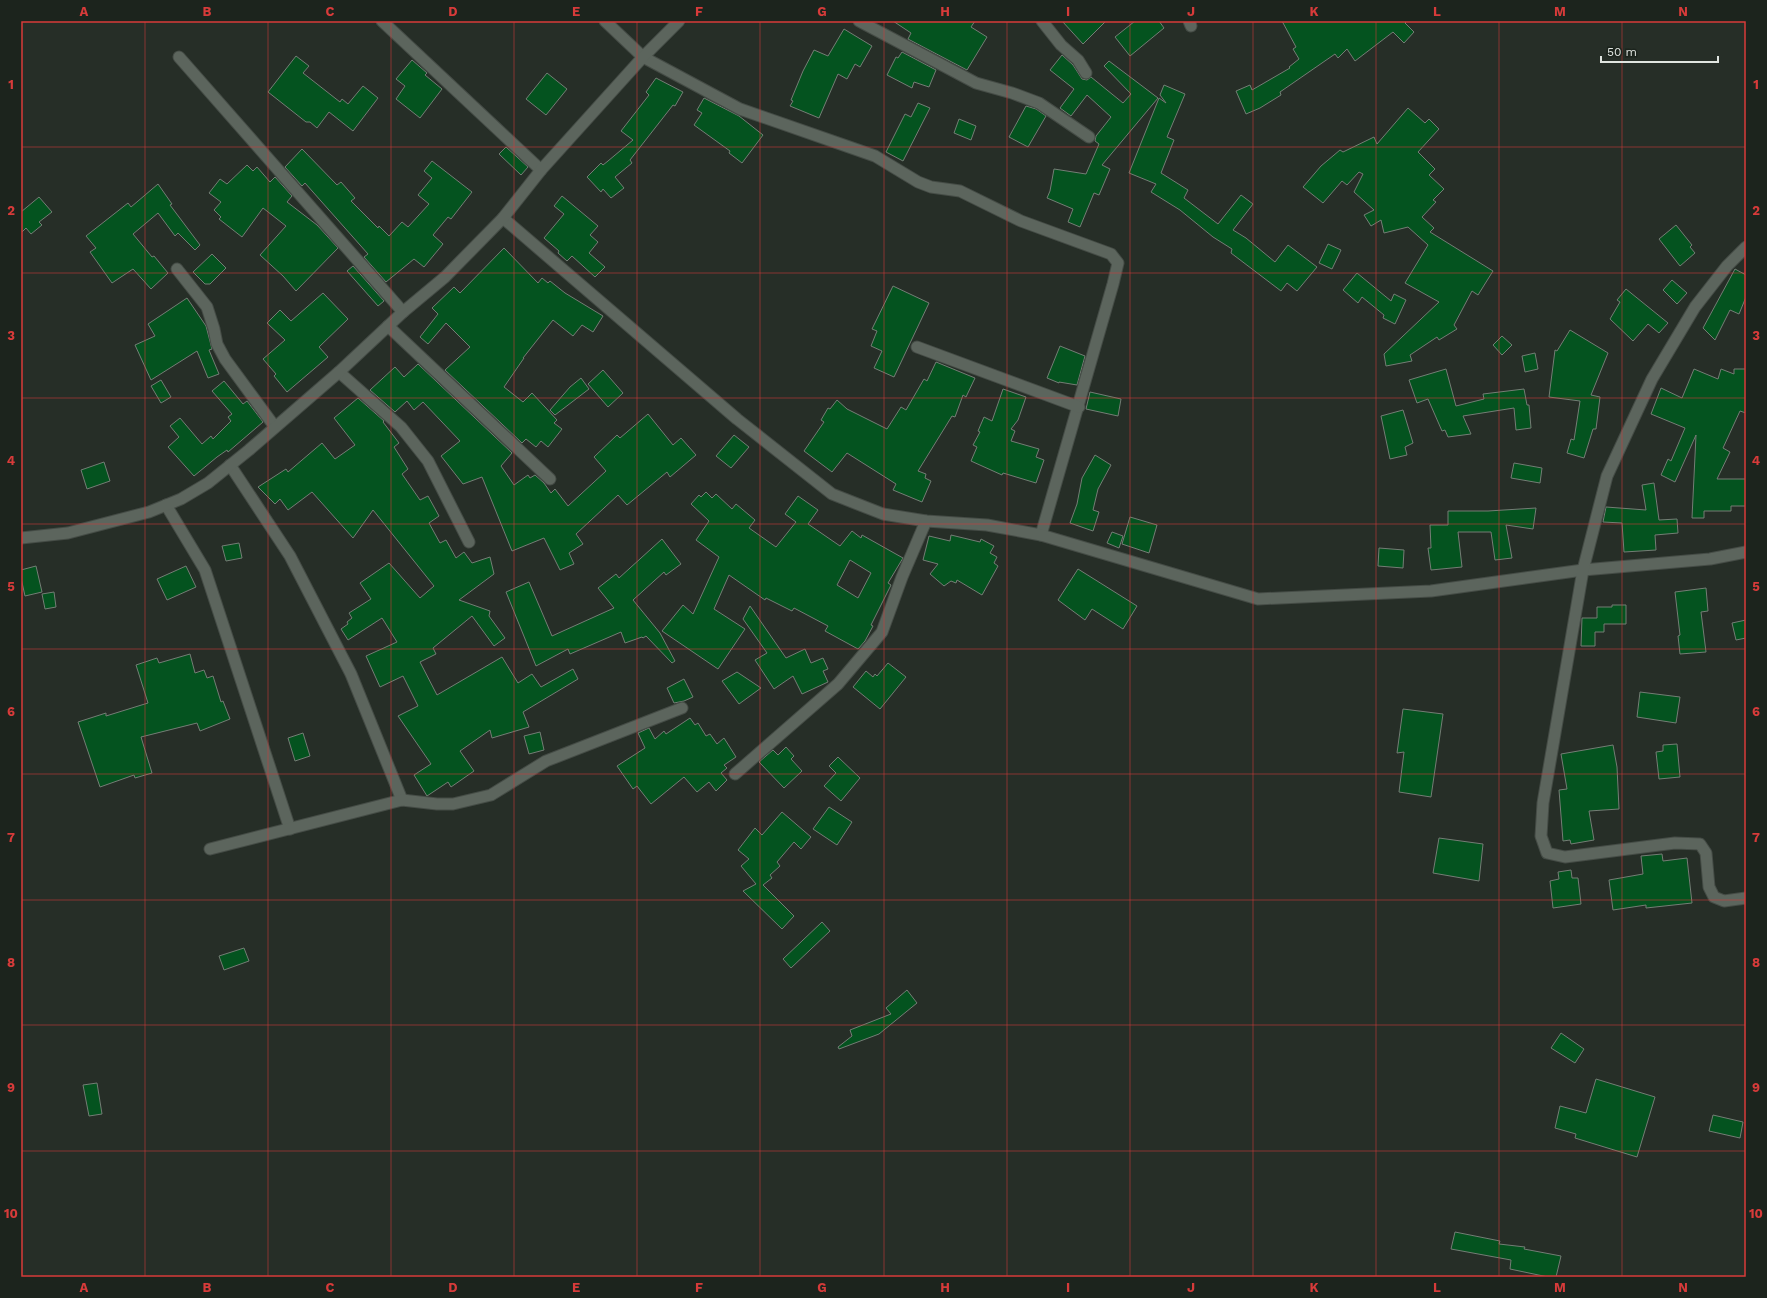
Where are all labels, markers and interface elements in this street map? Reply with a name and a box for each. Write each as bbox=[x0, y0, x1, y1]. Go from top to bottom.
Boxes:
text: A bbox=[80, 4, 89, 19]
text: B bbox=[203, 4, 212, 19]
text: C bbox=[326, 4, 335, 19]
text: D bbox=[448, 4, 458, 19]
text: E bbox=[572, 4, 580, 19]
text: F bbox=[695, 4, 703, 19]
text: G bbox=[817, 4, 827, 19]
text: H bbox=[940, 4, 950, 19]
text: I bbox=[1066, 4, 1070, 19]
text: J bbox=[1187, 4, 1195, 19]
text: K bbox=[1309, 4, 1319, 19]
text: L bbox=[1433, 4, 1441, 19]
text: M bbox=[1554, 4, 1566, 19]
text: N bbox=[1678, 4, 1688, 19]
scale bar bbox=[1601, 38, 1718, 64]
text: 50 m bbox=[1607, 45, 1637, 59]
text: 1 bbox=[8, 77, 14, 92]
text: 1 bbox=[1753, 77, 1759, 92]
text: 2 bbox=[7, 203, 15, 218]
text: 2 bbox=[1752, 203, 1760, 218]
text: 3 bbox=[7, 328, 15, 343]
text: 3 bbox=[1752, 328, 1760, 343]
text: 4 bbox=[7, 453, 16, 468]
text: 4 bbox=[1752, 453, 1761, 468]
text: 5 bbox=[7, 579, 15, 594]
text: 5 bbox=[1752, 579, 1760, 594]
text: 6 bbox=[7, 704, 15, 719]
text: 6 bbox=[1752, 704, 1760, 719]
text: 7 bbox=[7, 830, 15, 845]
text: 7 bbox=[1752, 830, 1760, 845]
text: 8 bbox=[7, 955, 15, 970]
text: 8 bbox=[1752, 955, 1760, 970]
text: 9 bbox=[7, 1080, 15, 1095]
text: 9 bbox=[1752, 1080, 1760, 1095]
text: 10 bbox=[4, 1206, 18, 1221]
text: 10 bbox=[1749, 1206, 1763, 1221]
text: A bbox=[80, 1280, 89, 1295]
text: B bbox=[203, 1280, 212, 1295]
text: C bbox=[326, 1280, 335, 1295]
text: D bbox=[448, 1280, 458, 1295]
text: E bbox=[572, 1280, 580, 1295]
text: F bbox=[695, 1280, 703, 1295]
text: G bbox=[817, 1280, 827, 1295]
text: H bbox=[940, 1280, 950, 1295]
text: I bbox=[1066, 1280, 1070, 1295]
text: J bbox=[1187, 1280, 1195, 1295]
text: K bbox=[1309, 1280, 1319, 1295]
text: L bbox=[1433, 1280, 1441, 1295]
text: M bbox=[1554, 1280, 1566, 1295]
text: N bbox=[1678, 1280, 1688, 1295]

